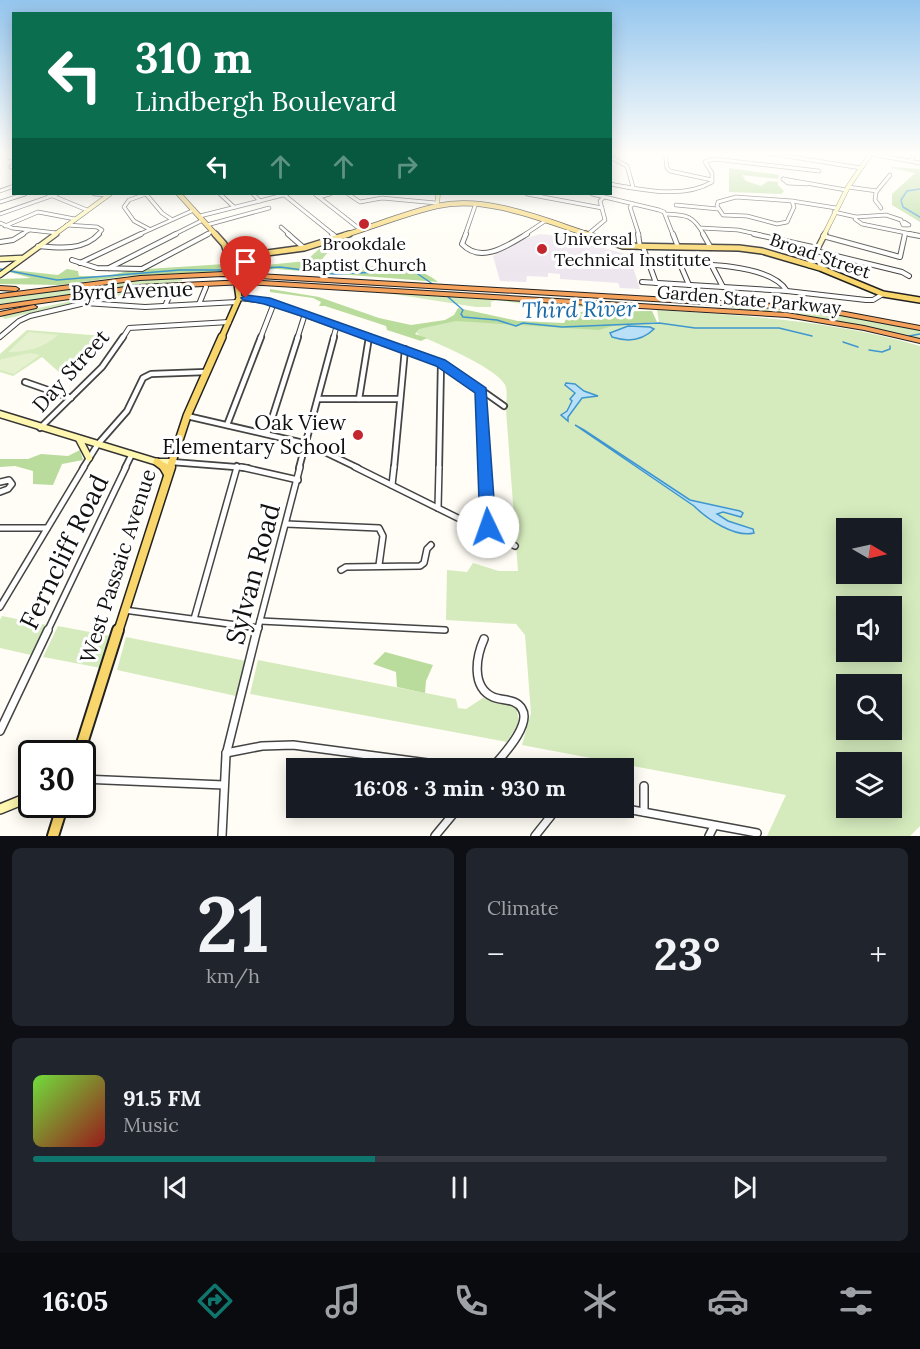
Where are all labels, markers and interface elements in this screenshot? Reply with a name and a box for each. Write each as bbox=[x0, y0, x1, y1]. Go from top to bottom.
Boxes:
text: 310 m bbox=[135, 31, 252, 85]
icon: left bbox=[36, 36, 114, 114]
text: Lindbergh Boulevard bbox=[135, 84, 397, 118]
icon: left bbox=[201, 150, 234, 183]
icon: ahead bbox=[264, 150, 297, 183]
icon: ahead bbox=[327, 150, 360, 183]
icon: right bbox=[390, 150, 423, 183]
marker: Brookdale Baptist Church bbox=[357, 217, 371, 231]
place label: Universal Technical Institute bbox=[554, 227, 711, 271]
street label: Broad Street bbox=[767, 228, 874, 284]
place label: Brookdale Baptist Church bbox=[301, 232, 427, 276]
pin bbox=[220, 236, 271, 298]
marker: Universal Technical Institute bbox=[535, 242, 549, 256]
icon: arrive bbox=[229, 245, 262, 278]
street label: Byrd Avenue bbox=[70, 275, 194, 306]
street label: Garden State Parkway bbox=[656, 280, 843, 319]
water label: Third River bbox=[522, 294, 637, 324]
street label: Day Street bbox=[26, 323, 115, 418]
place label: Oak View Elementary School bbox=[162, 409, 346, 460]
marker: Oak View Elementary School bbox=[351, 428, 365, 442]
street label: West Passaic Avenue bbox=[73, 465, 162, 666]
street label: Ferncliff Road bbox=[12, 469, 115, 635]
position arrow bbox=[456, 495, 520, 559]
street label: Sylvan Road bbox=[218, 500, 287, 648]
north arrow bbox=[836, 518, 902, 584]
map controls bbox=[836, 518, 902, 818]
button: sound bbox=[836, 596, 902, 662]
button: search bbox=[836, 674, 902, 740]
speed limit sign: 30 bbox=[18, 740, 96, 818]
button: layers bbox=[836, 752, 902, 818]
text: 16:08 · 3 min · 930 m bbox=[354, 774, 566, 802]
text: 21 bbox=[196, 874, 270, 973]
text: Climate bbox=[487, 895, 559, 920]
text: 23° bbox=[654, 925, 720, 982]
text: − bbox=[487, 933, 505, 975]
text: + bbox=[869, 933, 887, 975]
text: km/h bbox=[206, 963, 260, 988]
text: 91.5 FM bbox=[123, 1084, 201, 1112]
text: Music bbox=[123, 1112, 179, 1137]
icon: previous bbox=[159, 1171, 192, 1204]
icon: pause bbox=[443, 1171, 476, 1204]
icon: next bbox=[728, 1171, 761, 1204]
icon: directions bbox=[194, 1280, 236, 1322]
icon: music bbox=[322, 1280, 364, 1322]
icon: phone bbox=[450, 1280, 492, 1322]
icon: climate bbox=[579, 1280, 621, 1322]
icon: car bbox=[707, 1280, 749, 1322]
icon: filters bbox=[835, 1280, 877, 1322]
text: 16:05 bbox=[43, 1284, 108, 1318]

